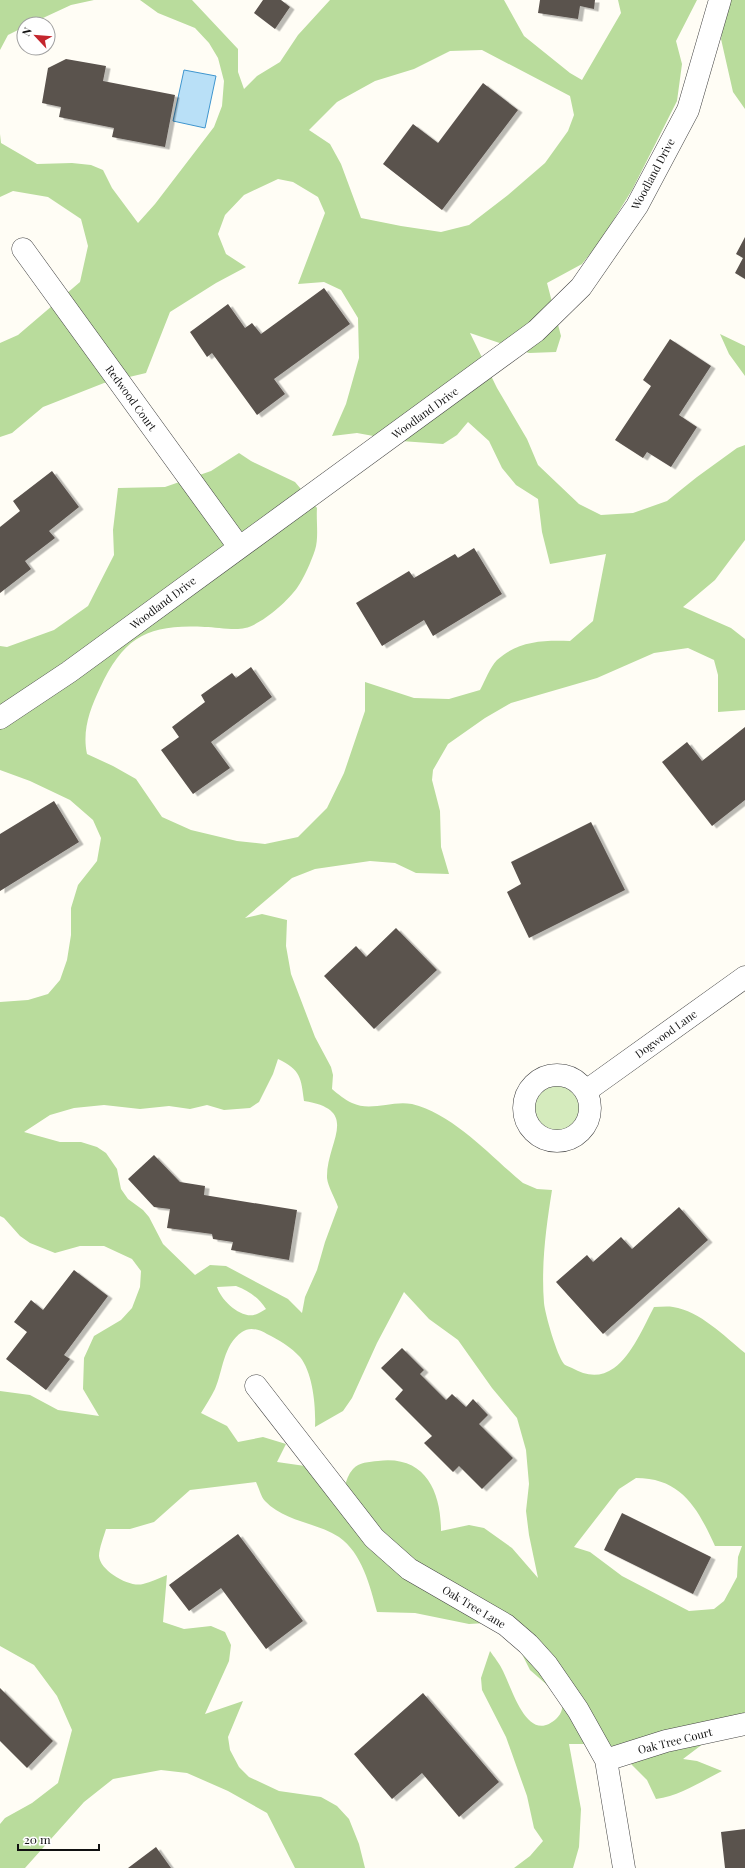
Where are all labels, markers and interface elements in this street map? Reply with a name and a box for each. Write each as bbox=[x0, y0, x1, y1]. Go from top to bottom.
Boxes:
north arrow bbox=[16, 16, 56, 56]
text: N bbox=[18, 24, 35, 38]
street label: Woodland Drive bbox=[627, 135, 678, 213]
street label: Redwood Court bbox=[103, 362, 160, 434]
street label: Woodland Drive bbox=[388, 383, 461, 442]
street label: Woodland Drive bbox=[126, 573, 199, 633]
street label: Dogwood Lane bbox=[632, 1006, 700, 1061]
street label: Oak Tree Lane bbox=[440, 1582, 509, 1632]
street label: Oak Tree Court bbox=[636, 1724, 714, 1757]
scale bar bbox=[18, 1826, 99, 1852]
text: 20 m bbox=[24, 1831, 51, 1847]

